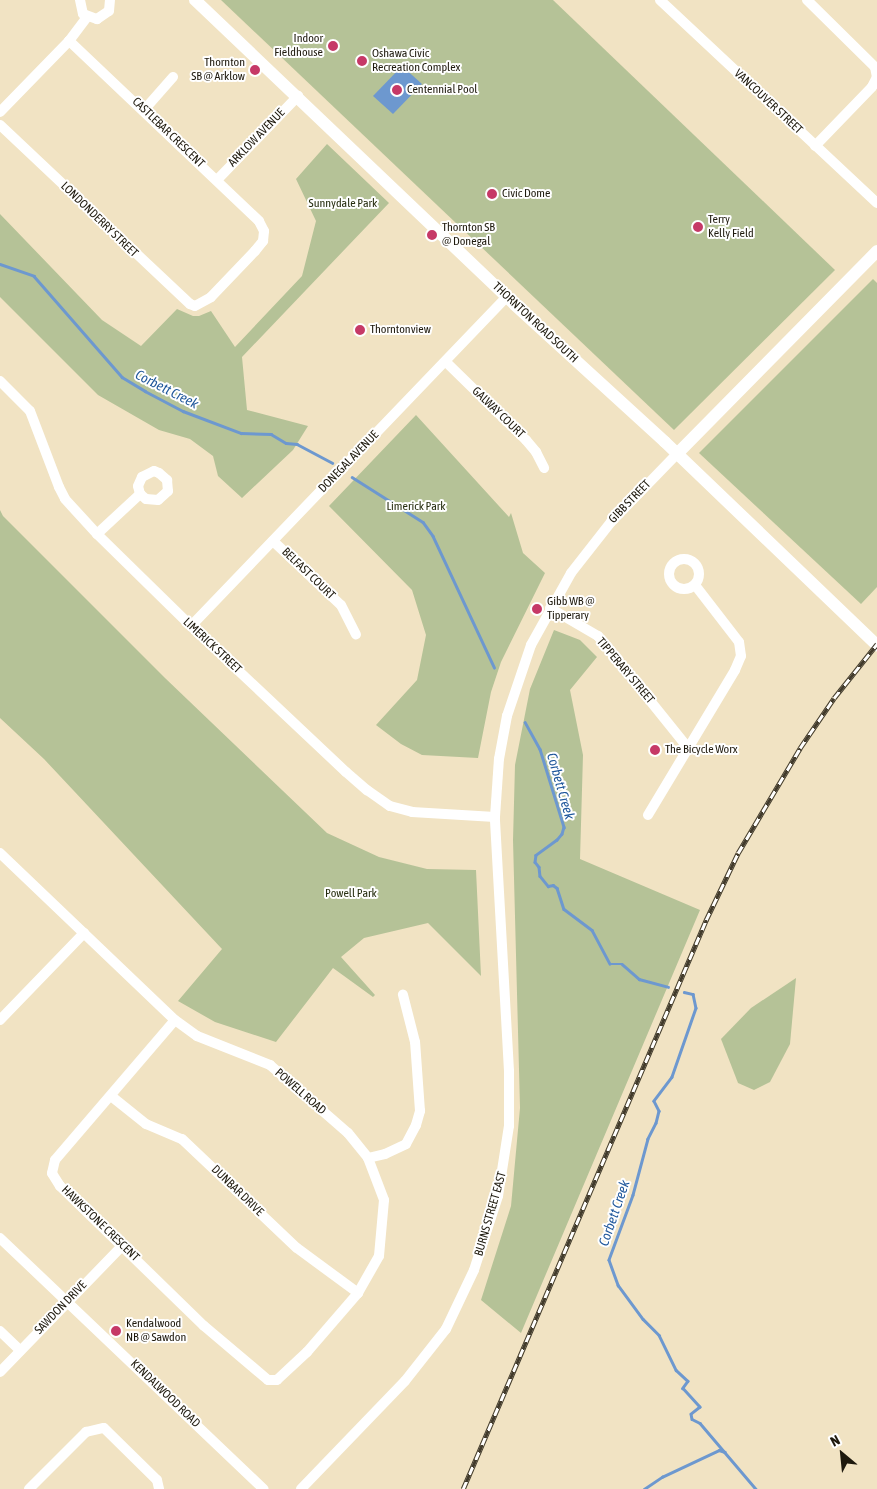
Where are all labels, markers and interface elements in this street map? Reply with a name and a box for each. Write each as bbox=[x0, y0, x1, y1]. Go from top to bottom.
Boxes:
place label: Indoor Fieldhouse bbox=[274, 32, 323, 60]
marker: Indoor Fieldhouse bbox=[327, 40, 339, 52]
place label: Oshawa Civic Recreation Complex bbox=[372, 47, 460, 75]
marker: Oshawa Civic Recreation Complex bbox=[356, 55, 368, 67]
place label: Thornton SB @ Arklow bbox=[191, 56, 245, 84]
marker: Thornton SB @ Arklow bbox=[249, 64, 261, 76]
street label: VANCOUVER STREET bbox=[731, 67, 805, 137]
place label: Centennial Pool bbox=[407, 83, 477, 97]
marker: Centennial Pool bbox=[391, 84, 403, 96]
street label: CASTLEBAR CRESCENT bbox=[129, 95, 207, 171]
street label: ARKLOW AVENUE bbox=[226, 106, 288, 170]
street label: LONDONDERRY STREET bbox=[57, 179, 141, 261]
place label: Civic Dome bbox=[502, 187, 550, 201]
marker: Civic Dome bbox=[486, 188, 498, 200]
park label: Sunnydale Park bbox=[309, 197, 377, 211]
place label: Terry Kelly Field bbox=[708, 213, 754, 241]
place label: Thornton SB @ Donegal bbox=[442, 221, 495, 249]
marker: Terry Kelly Field bbox=[692, 221, 704, 233]
marker: Thornton SB @ Donegal bbox=[426, 229, 438, 241]
street label: THORNTON ROAD SOUTH bbox=[489, 280, 581, 366]
place label: Thorntonview bbox=[370, 323, 431, 337]
marker: Thorntonview bbox=[354, 324, 366, 336]
water label: Corbett Creek bbox=[133, 366, 201, 412]
street label: GALWAY COURT bbox=[469, 384, 527, 442]
street label: DONEGAL AVENUE bbox=[316, 428, 382, 496]
street label: GIBB STREET bbox=[606, 477, 654, 527]
park label: Limerick Park bbox=[386, 500, 446, 514]
street label: BELFAST COURT bbox=[278, 545, 338, 603]
place label: Gibb WB @ Tipperary bbox=[547, 595, 595, 623]
marker: Gibb WB @ Tipperary bbox=[531, 603, 543, 615]
street label: LIMERICK STREET bbox=[180, 615, 244, 677]
street label: TIPPERARY STREET bbox=[593, 635, 657, 707]
place label: The Bicycle Worx bbox=[665, 743, 738, 757]
marker: The Bicycle Worx bbox=[649, 744, 661, 756]
water label: Corbett Creek bbox=[543, 751, 579, 821]
park label: Powell Park bbox=[325, 887, 377, 901]
street label: POWELL ROAD bbox=[272, 1066, 328, 1118]
street label: DUNBAR DRIVE bbox=[208, 1163, 266, 1219]
street label: BURNS STREET EAST bbox=[472, 1170, 510, 1258]
water label: Corbett Creek bbox=[595, 1178, 633, 1248]
street label: HAWKSTONE CRESCENT bbox=[58, 1183, 142, 1265]
street label: SAWDON DRIVE bbox=[32, 1278, 90, 1338]
place label: Kendalwood NB @ Sawdon bbox=[126, 1317, 186, 1345]
marker: Kendalwood NB @ Sawdon bbox=[110, 1325, 122, 1337]
street label: KENDALWOOD ROAD bbox=[127, 1357, 203, 1431]
north arrow bbox=[817, 1429, 867, 1479]
text: N bbox=[828, 1432, 842, 1450]

